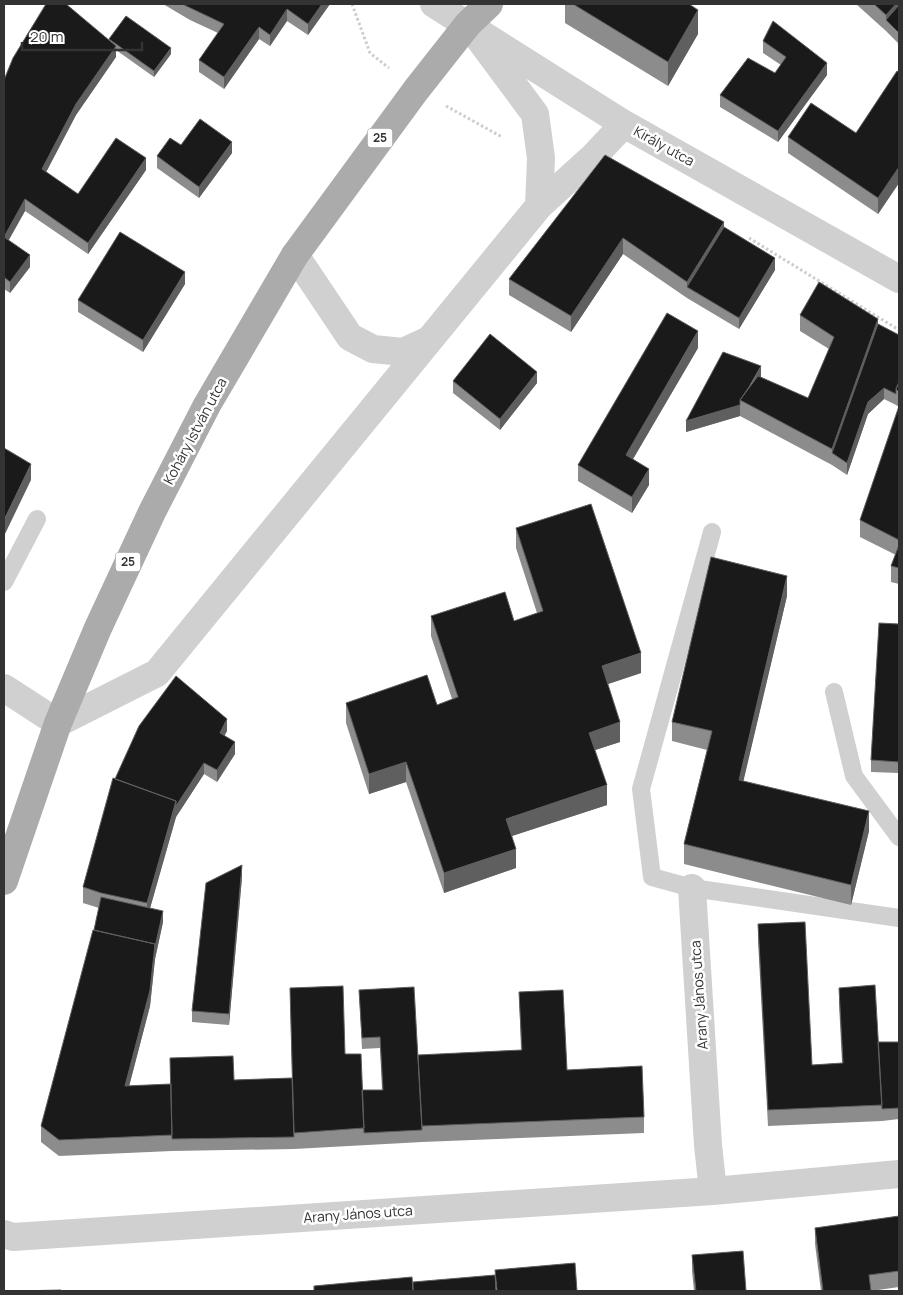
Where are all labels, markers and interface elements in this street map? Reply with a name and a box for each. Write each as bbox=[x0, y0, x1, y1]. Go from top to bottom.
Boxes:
scale bar bbox=[22, 20, 142, 52]
text: 20 m bbox=[30, 26, 63, 47]
street label: Király utca bbox=[630, 121, 698, 170]
road number: 25 bbox=[368, 128, 392, 148]
street label: Koháry István utca bbox=[158, 374, 231, 487]
road number: 25 bbox=[116, 552, 140, 572]
street label: Arany János utca bbox=[685, 940, 712, 1050]
street label: Arany János utca bbox=[303, 1200, 413, 1227]

